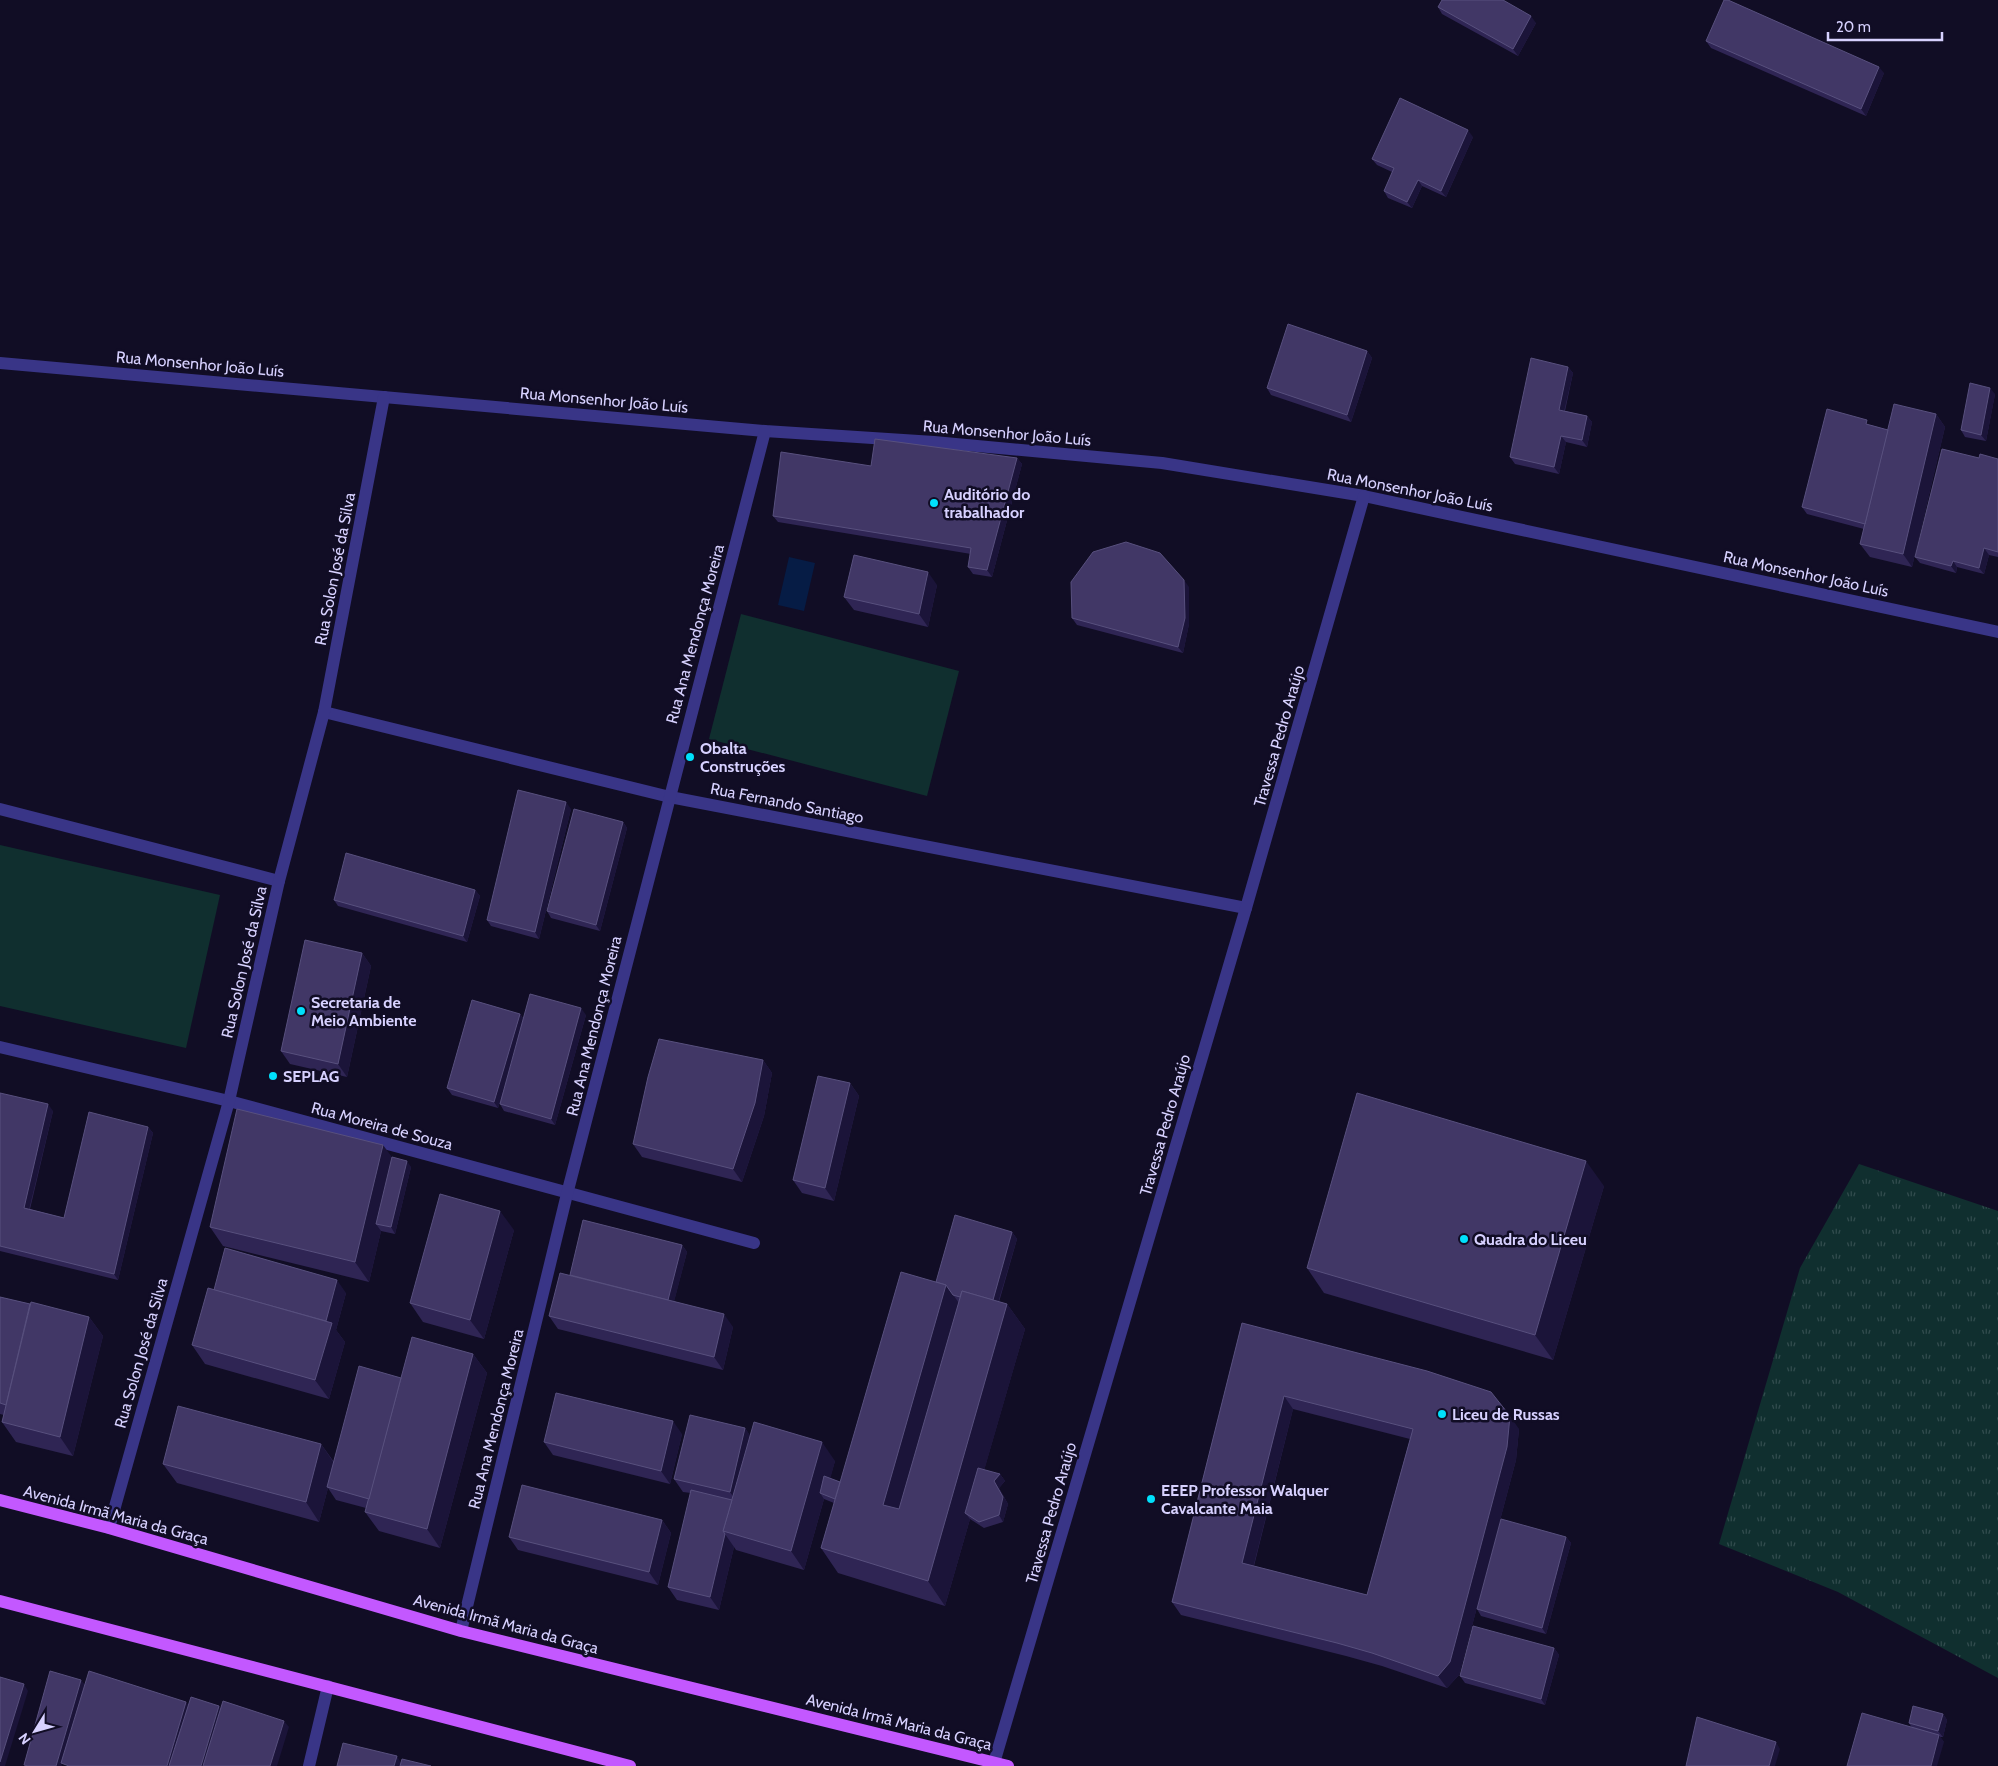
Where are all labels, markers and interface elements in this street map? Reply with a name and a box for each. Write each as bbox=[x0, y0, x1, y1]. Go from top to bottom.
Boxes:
scale bar bbox=[1828, 10, 1942, 42]
text: 20 m bbox=[1836, 18, 1871, 36]
street label: Rua Monsenhor João Luís bbox=[115, 347, 285, 381]
street label: Rua Monsenhor João Luís bbox=[519, 383, 689, 417]
street label: Rua Monsenhor João Luís bbox=[922, 416, 1092, 450]
street label: Rua Monsenhor João Luís bbox=[1325, 465, 1495, 515]
place label: Auditório do trabalhador bbox=[944, 485, 1030, 522]
street label: Rua Solon José da Silva bbox=[311, 491, 359, 647]
marker: Auditório do trabalhador bbox=[928, 497, 940, 509]
street label: Rua Ana Mendonça Moreira bbox=[662, 542, 728, 726]
street label: Rua Monsenhor João Luís bbox=[1722, 547, 1891, 601]
street label: Travessa Pedro Araújo bbox=[1250, 663, 1308, 809]
place label: Obalta Construções bbox=[700, 739, 785, 776]
marker: Obalta Construções bbox=[684, 751, 696, 763]
street label: Rua Fernando Santiago bbox=[709, 779, 866, 827]
street label: Rua Solon José da Silva bbox=[217, 884, 271, 1040]
street label: Rua Ana Mendonça Moreira bbox=[562, 934, 626, 1118]
place label: Secretaria de Meio Ambiente bbox=[311, 993, 417, 1030]
marker: Secretaria de Meio Ambiente bbox=[295, 1005, 307, 1017]
street label: Travessa Pedro Araújo bbox=[1136, 1052, 1194, 1198]
place label: SEPLAG bbox=[283, 1067, 339, 1086]
marker: SEPLAG bbox=[267, 1070, 279, 1082]
street label: Rua Moreira de Souza bbox=[309, 1098, 455, 1154]
place label: Quadra do Liceu bbox=[1474, 1230, 1587, 1249]
marker: Quadra do Liceu bbox=[1458, 1233, 1470, 1245]
street label: Rua Solon José da Silva bbox=[110, 1275, 172, 1430]
street label: Rua Ana Mendonça Moreira bbox=[464, 1327, 528, 1511]
place label: Liceu de Russas bbox=[1452, 1405, 1560, 1424]
marker: Liceu de Russas bbox=[1436, 1408, 1448, 1420]
street label: Travessa Pedro Araújo bbox=[1022, 1440, 1080, 1586]
street label: Avenida Irmã Maria da Graça bbox=[21, 1481, 211, 1549]
place label: EEEP Professor Walquer Cavalcante Maia bbox=[1161, 1481, 1329, 1518]
marker: EEEP Professor Walquer Cavalcante Maia bbox=[1145, 1493, 1157, 1505]
street label: Avenida Irmã Maria da Graça bbox=[411, 1590, 601, 1658]
street label: Avenida Irmã Maria da Graça bbox=[804, 1690, 994, 1754]
north arrow bbox=[10, 1706, 60, 1756]
text: N bbox=[14, 1729, 35, 1748]

